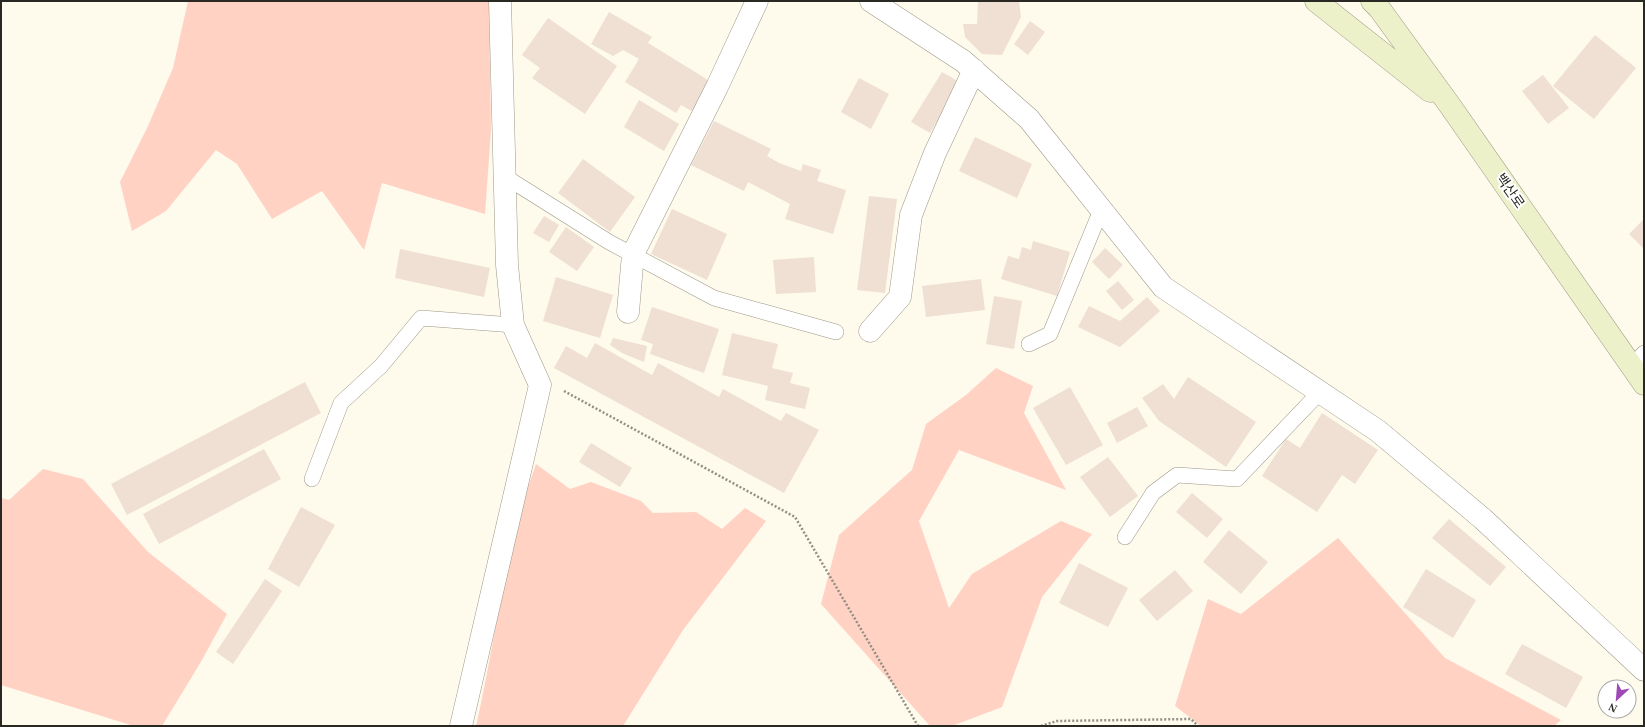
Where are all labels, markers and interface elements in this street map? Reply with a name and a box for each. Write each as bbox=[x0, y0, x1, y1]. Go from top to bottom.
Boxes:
street label: 백산로 bbox=[1493, 171, 1527, 211]
north arrow bbox=[1597, 679, 1637, 719]
text: N bbox=[1606, 701, 1619, 715]

